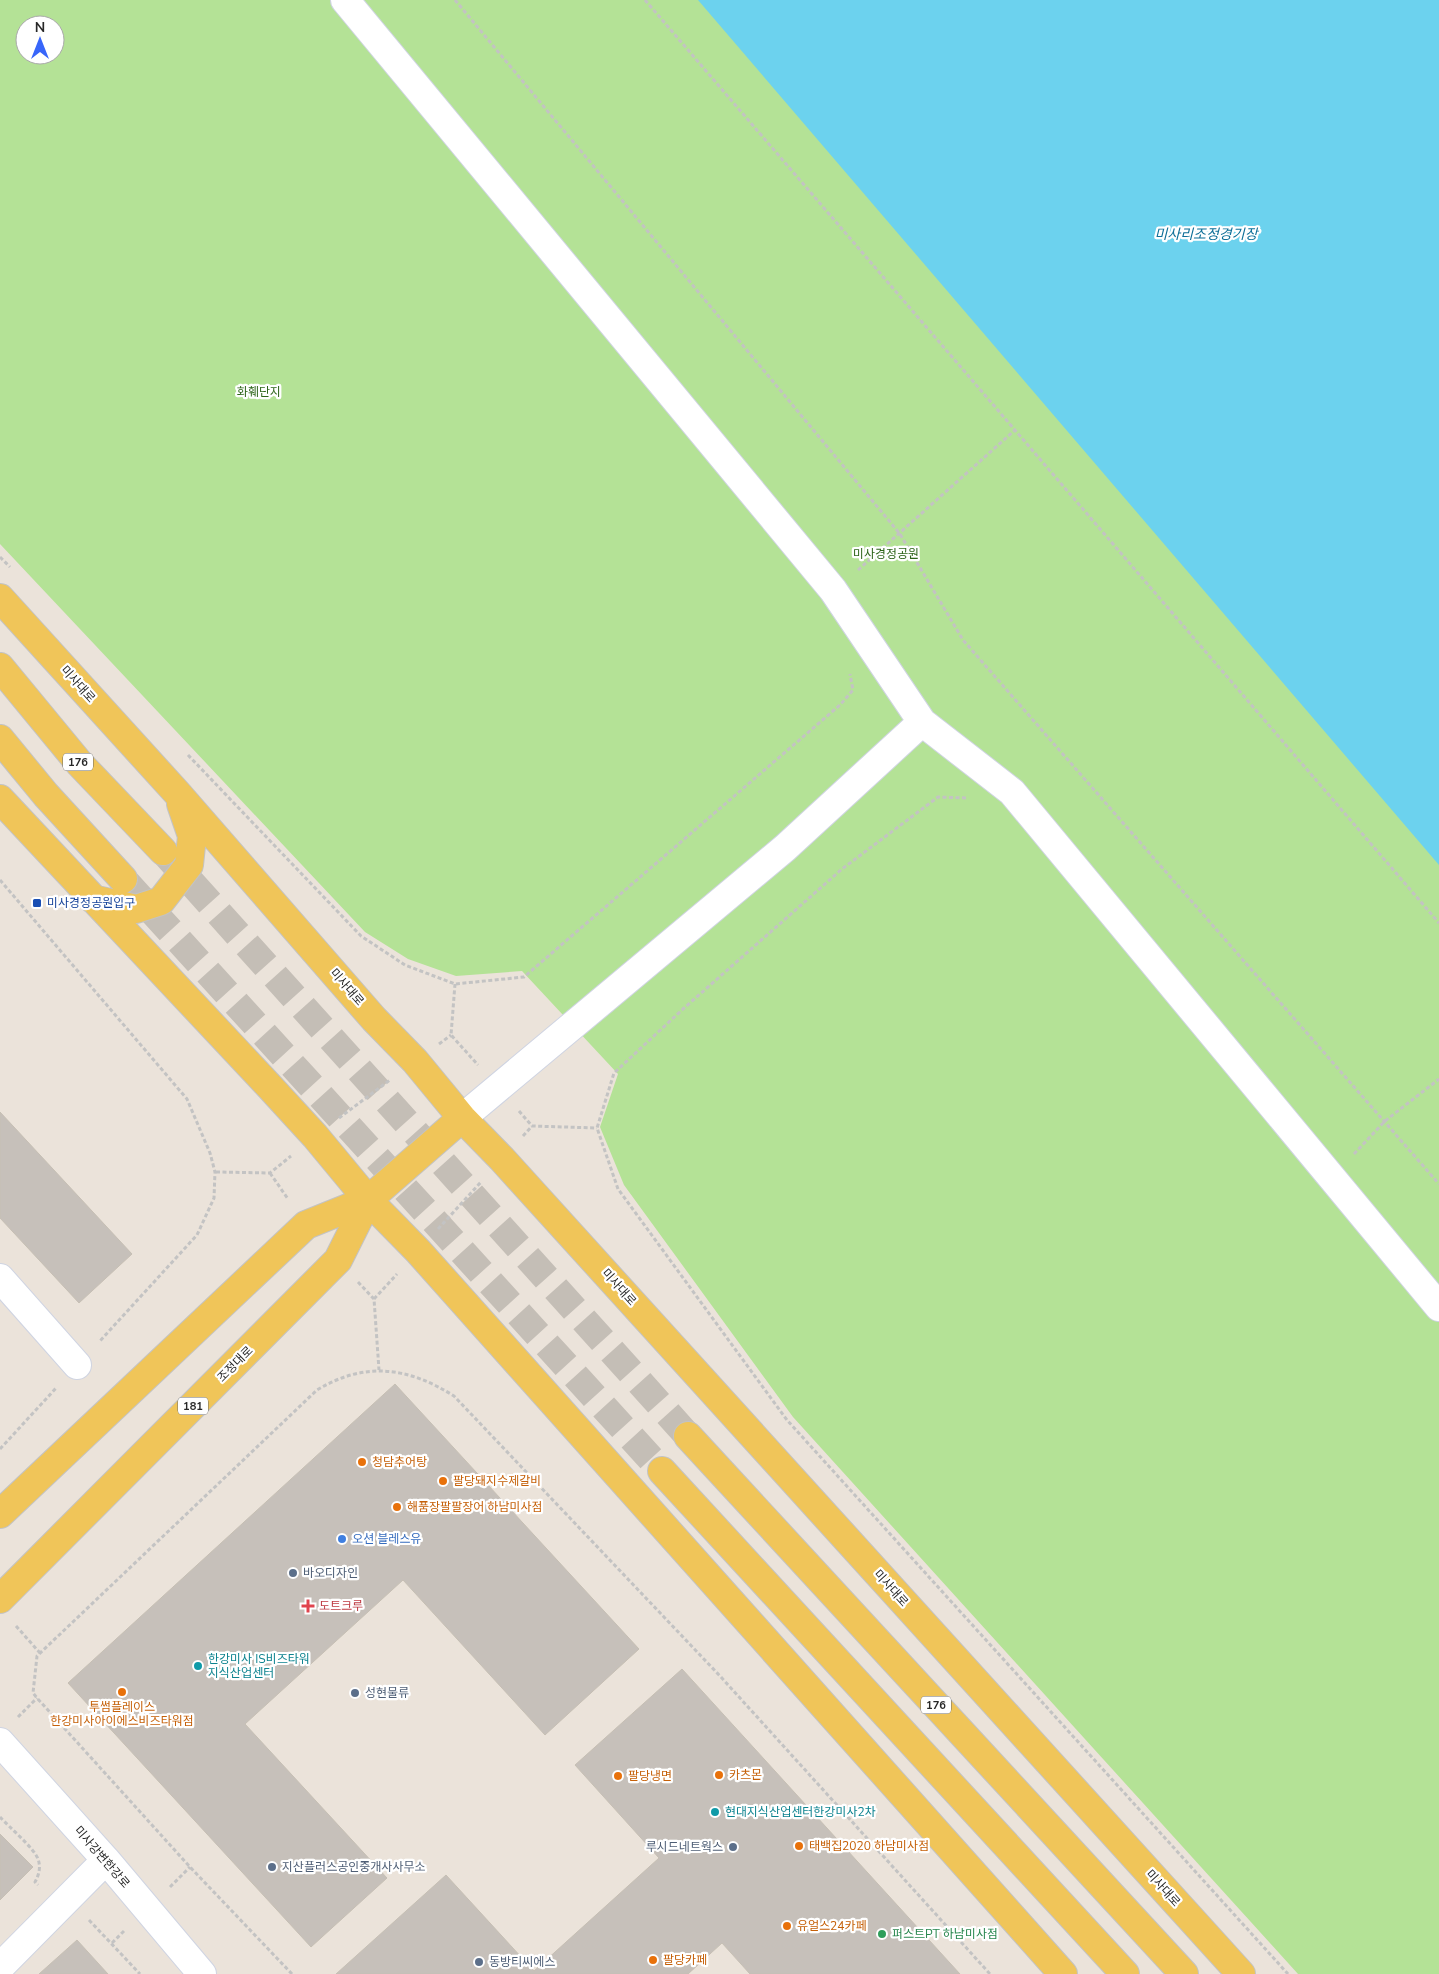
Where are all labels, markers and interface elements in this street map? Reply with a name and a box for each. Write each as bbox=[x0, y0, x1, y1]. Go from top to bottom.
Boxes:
north arrow bbox=[15, 15, 65, 65]
text: N bbox=[35, 18, 45, 37]
water label: 미사리조정경기장 bbox=[1154, 225, 1260, 244]
park label: 화훼단지 bbox=[237, 384, 281, 400]
park label: 미사경정공원 bbox=[853, 546, 919, 562]
street label: 미사대로 bbox=[57, 662, 99, 706]
road number: 176 bbox=[63, 754, 93, 770]
place label: 미사경정공원입구 bbox=[47, 895, 135, 911]
marker: 미사경정공원입구 bbox=[31, 897, 43, 909]
street label: 미사대로 bbox=[326, 965, 368, 1009]
street label: 미사대로 bbox=[598, 1265, 640, 1309]
street label: 조정대로 bbox=[214, 1343, 256, 1385]
road number: 181 bbox=[178, 1398, 208, 1414]
place label: 청담추어탕 bbox=[372, 1454, 427, 1470]
marker: 청담추어탕 bbox=[356, 1456, 368, 1468]
place label: 팔당돼지수제갈비 bbox=[453, 1473, 541, 1489]
marker: 팔당돼지수제갈비 bbox=[437, 1475, 449, 1487]
place label: 해품장팔팔장어 하남미사점 bbox=[407, 1499, 543, 1515]
marker: 해품장팔팔장어 하남미사점 bbox=[391, 1501, 403, 1513]
place label: 오션 블레스유 bbox=[352, 1531, 421, 1547]
marker: 오션 블레스유 bbox=[336, 1533, 348, 1545]
place label: 바오디자인 bbox=[303, 1565, 358, 1581]
street label: 미사대로 bbox=[870, 1566, 912, 1610]
marker: 바오디자인 bbox=[287, 1567, 299, 1579]
place label: 도트크루 bbox=[319, 1598, 363, 1614]
marker: 도트크루 bbox=[301, 1599, 315, 1613]
place label: 한강미사 IS비즈타워 지식산업센터 bbox=[208, 1651, 310, 1681]
marker: 한강미사 IS비즈타워 지식산업센터 bbox=[192, 1660, 204, 1672]
place label: 성현물류 bbox=[365, 1685, 409, 1701]
marker: 투썸플레이스 한강미사아이에스비즈타워점 bbox=[116, 1686, 128, 1698]
marker: 성현물류 bbox=[349, 1687, 361, 1699]
road number: 176 bbox=[921, 1696, 951, 1714]
place label: 투썸플레이스 한강미사아이에스비즈타워점 bbox=[50, 1699, 194, 1729]
place label: 카츠몬 bbox=[729, 1767, 762, 1783]
place label: 팔당냉면 bbox=[628, 1768, 672, 1784]
marker: 카츠몬 bbox=[713, 1769, 725, 1781]
marker: 팔당냉면 bbox=[612, 1770, 624, 1782]
place label: 현대지식산업센터한강미사2차 bbox=[725, 1804, 876, 1820]
marker: 현대지식산업센터한강미사2차 bbox=[709, 1806, 721, 1818]
street label: 미사강변한강로 bbox=[71, 1823, 133, 1891]
place label: 태백집2020 하남미사점 bbox=[809, 1838, 929, 1854]
place label: 루시드네트웍스 bbox=[646, 1839, 723, 1855]
marker: 태백집2020 하남미사점 bbox=[793, 1840, 805, 1852]
marker: 루시드네트웍스 bbox=[727, 1841, 739, 1853]
place label: 지산플러스공인중개사사무소 bbox=[282, 1859, 426, 1875]
marker: 지산플러스공인중개사사무소 bbox=[266, 1861, 278, 1873]
street label: 미사대로 bbox=[1142, 1866, 1184, 1910]
place label: 유얼스24카페 bbox=[797, 1918, 867, 1934]
marker: 유얼스24카페 bbox=[781, 1920, 793, 1932]
place label: 퍼스트PT 하남미사점 bbox=[892, 1926, 998, 1942]
marker: 퍼스트PT 하남미사점 bbox=[876, 1928, 888, 1940]
place label: 팔당카페 bbox=[663, 1952, 707, 1968]
place label: 동방티씨에스 bbox=[489, 1954, 555, 1970]
marker: 팔당카페 bbox=[647, 1954, 659, 1966]
marker: 동방티씨에스 bbox=[473, 1956, 485, 1968]

